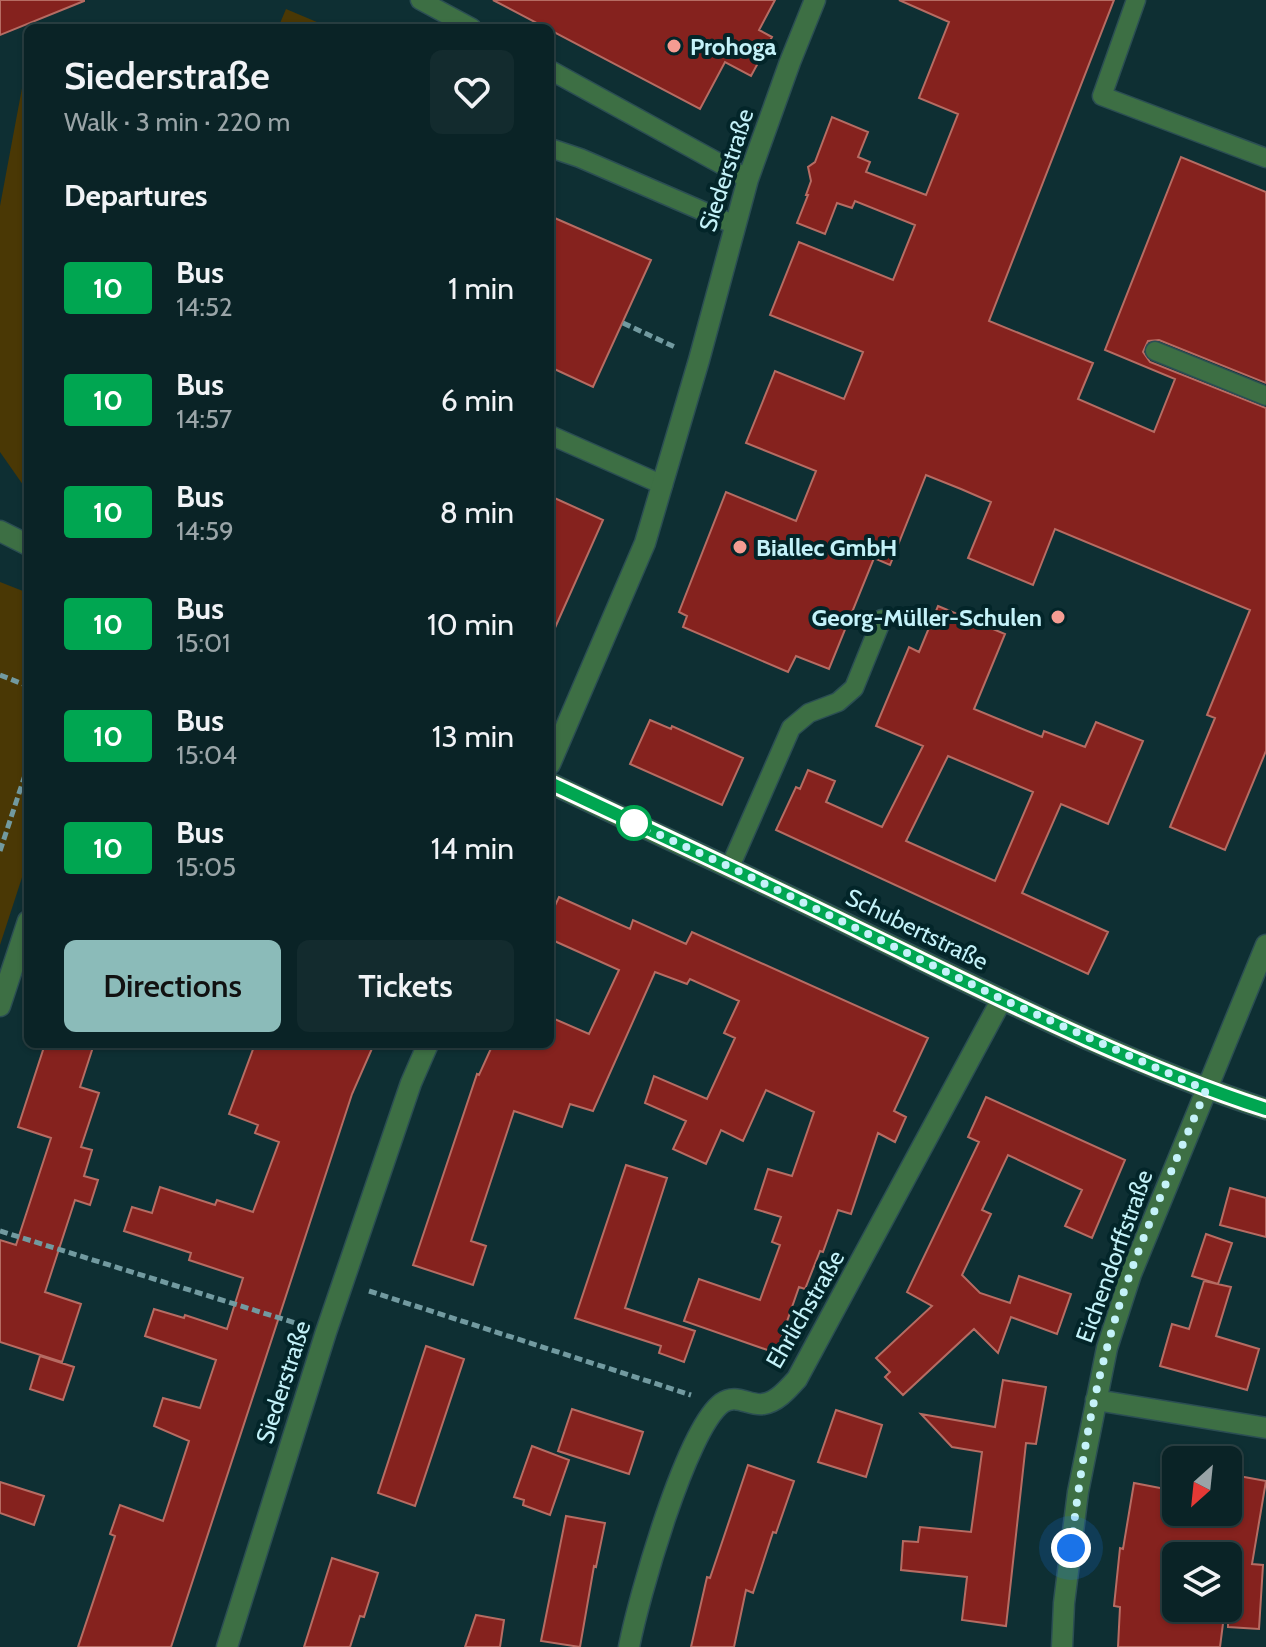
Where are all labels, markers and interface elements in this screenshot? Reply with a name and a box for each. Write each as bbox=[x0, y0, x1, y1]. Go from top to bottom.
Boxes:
place label: Prohoga bbox=[690, 32, 776, 61]
marker: Prohoga bbox=[665, 37, 683, 55]
button: heart bbox=[430, 50, 514, 134]
text: Siederstraße bbox=[64, 52, 270, 99]
street label: Siederstraße bbox=[693, 105, 759, 235]
text: Walk · 3 min · 220 m bbox=[64, 106, 290, 138]
text: Departures bbox=[64, 177, 208, 214]
text: Bus bbox=[176, 254, 224, 291]
text: 1 min bbox=[448, 270, 514, 307]
text: 10 bbox=[93, 271, 123, 305]
text: 14:52 bbox=[176, 291, 233, 323]
text: Bus bbox=[176, 366, 224, 403]
text: 6 min bbox=[441, 382, 514, 419]
text: 10 bbox=[93, 383, 123, 417]
text: 14:57 bbox=[176, 403, 232, 435]
text: Bus bbox=[176, 478, 224, 515]
text: 8 min bbox=[440, 494, 514, 531]
text: 10 bbox=[93, 495, 123, 529]
text: 14:59 bbox=[176, 515, 234, 547]
place label: Biallec GmbH bbox=[756, 533, 897, 562]
marker: Biallec GmbH bbox=[731, 538, 749, 556]
text: Bus bbox=[176, 590, 224, 627]
place label: Georg-Müller-Schulen bbox=[811, 603, 1042, 632]
text: 10 min bbox=[427, 606, 514, 643]
text: 10 bbox=[93, 607, 123, 641]
marker: Georg-Müller-Schulen bbox=[1049, 608, 1067, 626]
text: 15:01 bbox=[176, 627, 231, 659]
text: Bus bbox=[176, 702, 224, 739]
text: 13 min bbox=[432, 718, 514, 755]
text: 10 bbox=[93, 719, 123, 753]
text: 15:04 bbox=[176, 739, 237, 771]
unlabelled marker bbox=[617, 806, 651, 840]
text: Bus bbox=[176, 814, 224, 851]
text: 14 min bbox=[431, 830, 514, 867]
text: 10 bbox=[93, 831, 123, 865]
text: 15:05 bbox=[176, 851, 236, 883]
street label: Schubertstraße bbox=[841, 882, 993, 976]
button: Directions bbox=[64, 940, 281, 1032]
button: Tickets bbox=[297, 940, 514, 1032]
street label: Eichendorffstraße bbox=[1069, 1166, 1159, 1346]
street label: Ehrlichstraße bbox=[760, 1245, 850, 1373]
street label: Siederstraße bbox=[250, 1317, 316, 1447]
north arrow bbox=[1162, 1446, 1242, 1526]
map controls bbox=[1162, 1446, 1242, 1622]
your location bbox=[1051, 1528, 1091, 1568]
button: layers bbox=[1162, 1542, 1242, 1622]

